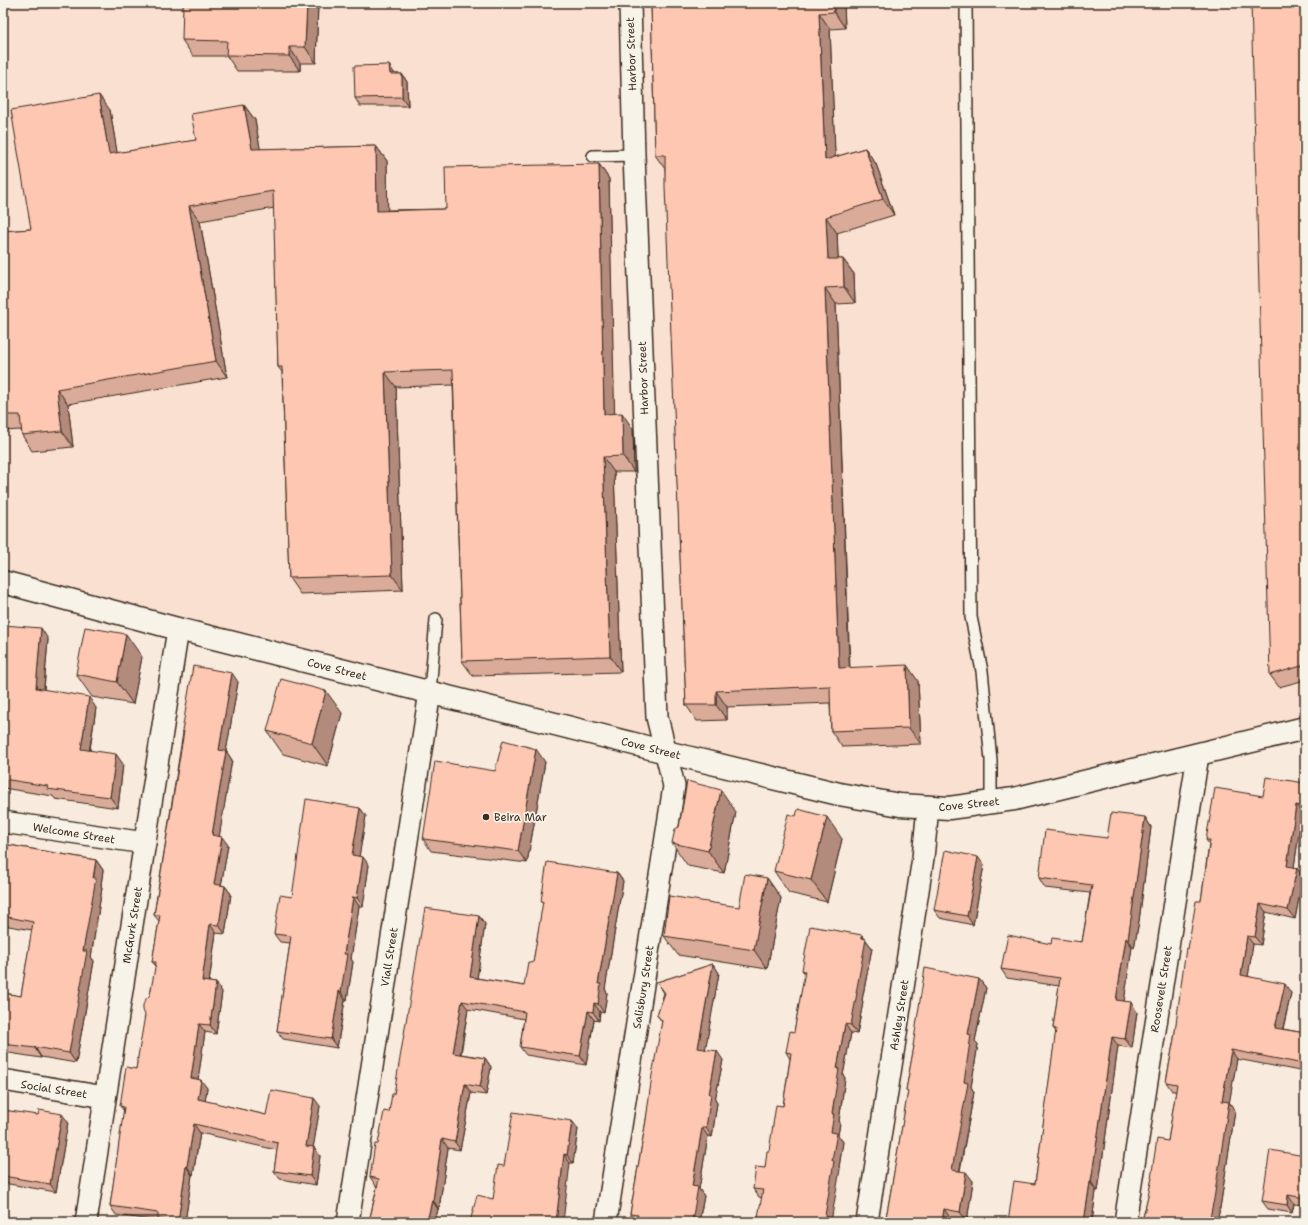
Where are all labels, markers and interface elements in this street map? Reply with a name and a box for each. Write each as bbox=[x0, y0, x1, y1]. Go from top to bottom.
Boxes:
street label: Harbor Street bbox=[623, 17, 640, 91]
street label: Harbor Street bbox=[635, 341, 652, 415]
street label: Cove Street bbox=[305, 655, 369, 684]
street label: Cove Street bbox=[619, 734, 683, 763]
street label: Cove Street bbox=[938, 794, 1000, 815]
place label: Beira Mar bbox=[494, 810, 547, 825]
marker: Beira Mar bbox=[481, 812, 491, 822]
street label: Welcome Street bbox=[32, 820, 116, 847]
street label: McGurk Street bbox=[119, 885, 146, 965]
street label: Viall Street bbox=[377, 926, 402, 988]
street label: Salisbury Street bbox=[629, 944, 658, 1030]
street label: Roosevelt Street bbox=[1147, 944, 1176, 1034]
street label: Ashley Street bbox=[886, 978, 913, 1052]
street label: Social Street bbox=[20, 1077, 88, 1102]

